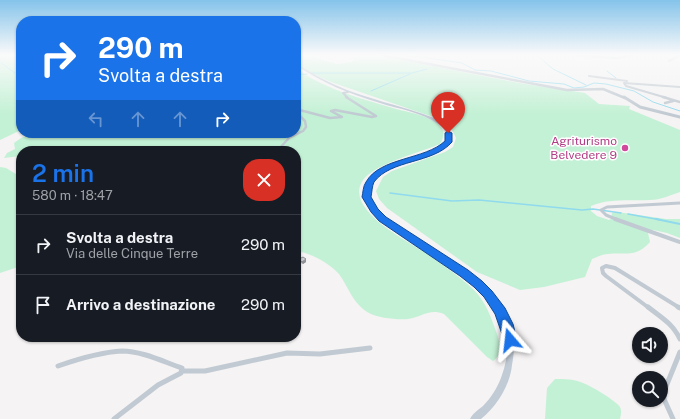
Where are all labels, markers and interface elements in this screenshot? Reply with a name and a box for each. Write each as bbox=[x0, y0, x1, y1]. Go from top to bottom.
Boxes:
text: 290 m bbox=[98, 31, 184, 64]
icon: right bbox=[32, 32, 84, 84]
text: Svolta a destra bbox=[98, 65, 223, 86]
pin bbox=[431, 92, 465, 133]
icon: arrive bbox=[437, 98, 459, 120]
icon: left bbox=[85, 108, 107, 130]
icon: ahead bbox=[127, 108, 149, 130]
icon: ahead bbox=[169, 108, 191, 130]
icon: right bbox=[211, 108, 233, 130]
place label: Agriturismo Belvedere 9 bbox=[550, 134, 617, 162]
marker: Agriturismo Belvedere 9 bbox=[620, 143, 630, 153]
text: 2 min bbox=[32, 159, 94, 187]
button: close bbox=[243, 159, 285, 201]
text: 580 m · 18:47 bbox=[32, 188, 113, 203]
text: Svolta a destra bbox=[66, 229, 173, 246]
icon: right bbox=[32, 234, 54, 256]
text: 290 m bbox=[241, 236, 285, 253]
text: Via delle Cinque Terre bbox=[66, 246, 198, 261]
icon: arrive bbox=[32, 294, 54, 316]
text: Arrivo a destinazione bbox=[66, 296, 215, 313]
text: 290 m bbox=[241, 296, 285, 313]
position arrow bbox=[489, 319, 531, 361]
map controls bbox=[632, 327, 668, 407]
button: sound bbox=[632, 327, 668, 363]
button: search bbox=[632, 371, 668, 407]

